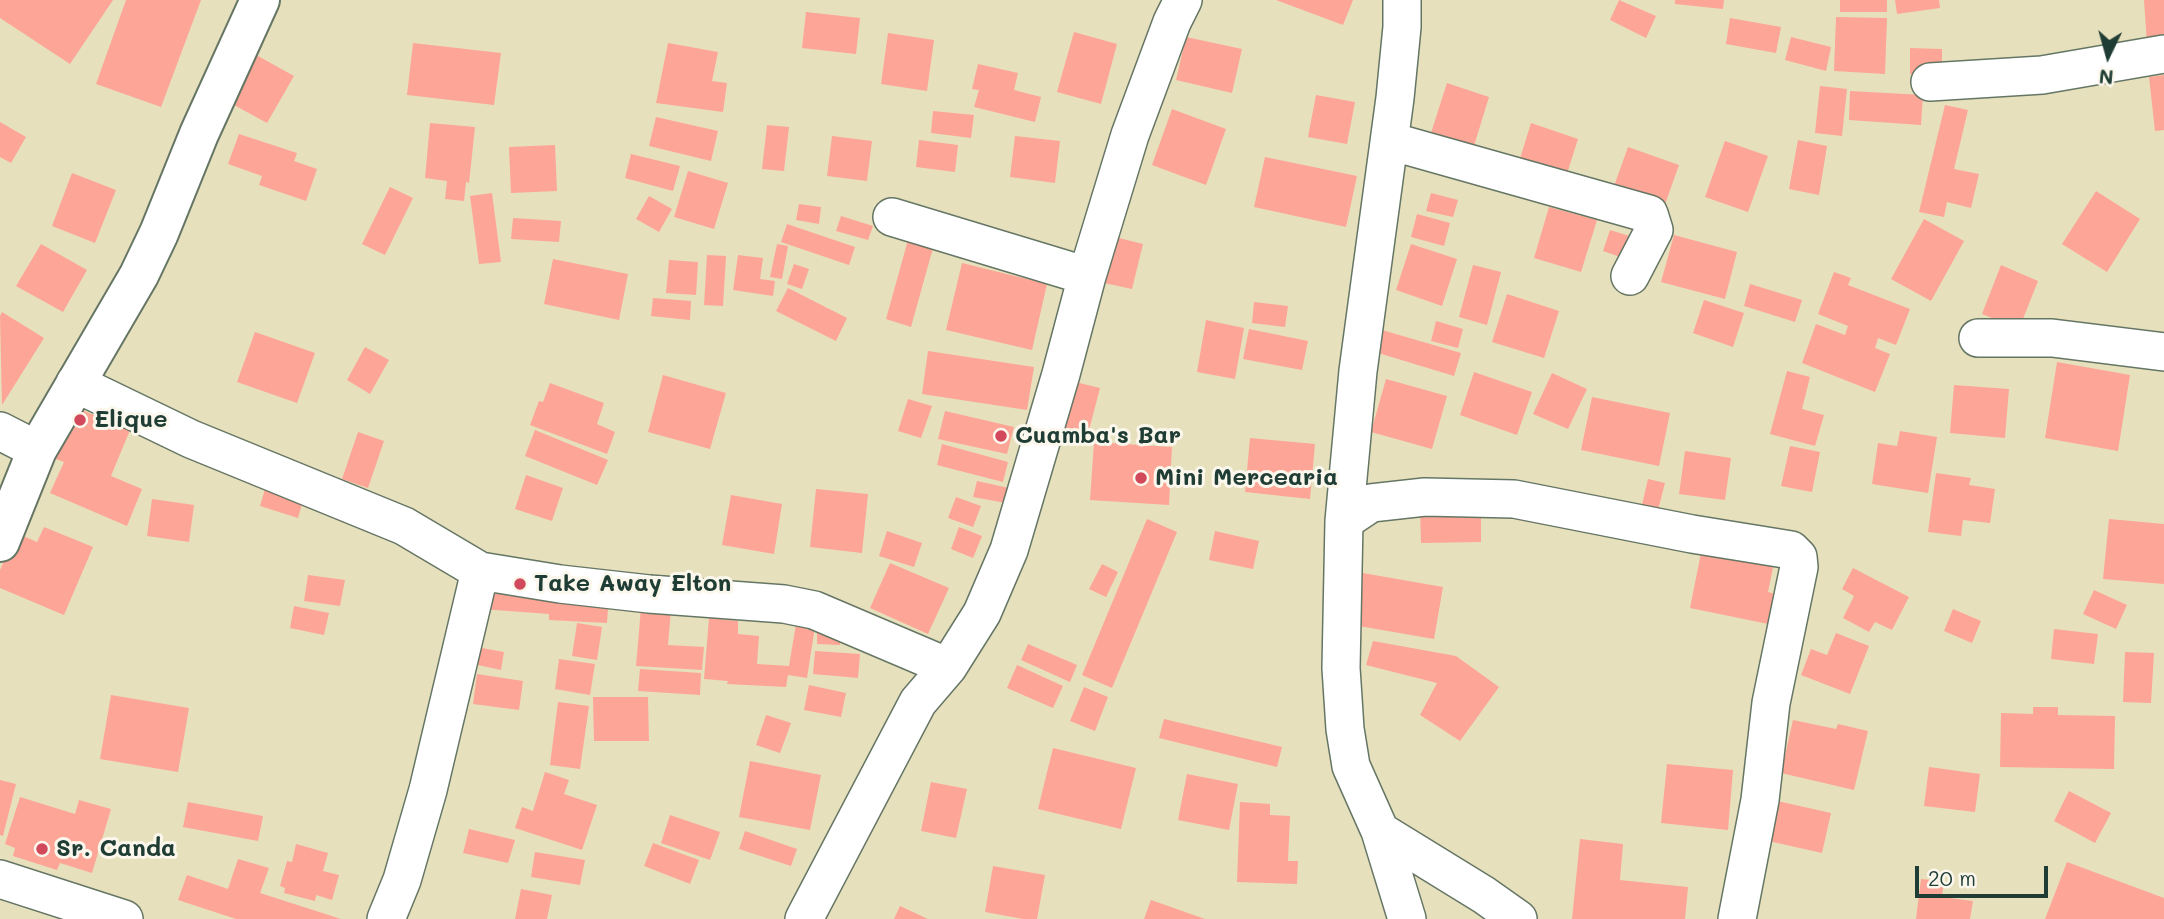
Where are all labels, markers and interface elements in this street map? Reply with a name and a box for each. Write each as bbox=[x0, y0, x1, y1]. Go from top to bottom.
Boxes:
north arrow bbox=[2073, 21, 2143, 91]
text: N bbox=[2098, 64, 2114, 90]
place label: Elique bbox=[94, 406, 167, 434]
marker: Elique bbox=[72, 412, 88, 428]
place label: Cuamba's Bar bbox=[1015, 422, 1181, 450]
marker: Cuamba's Bar bbox=[993, 428, 1009, 444]
place label: Mini Mercearia bbox=[1155, 464, 1338, 492]
marker: Mini Mercearia bbox=[1133, 470, 1149, 486]
place label: Take Away Elton bbox=[534, 570, 731, 598]
marker: Take Away Elton bbox=[512, 576, 528, 592]
place label: Sr. Canda bbox=[56, 835, 176, 863]
marker: Sr. Canda bbox=[34, 841, 50, 857]
scale bar bbox=[1919, 852, 2052, 896]
text: 20 m bbox=[1928, 864, 1976, 891]

